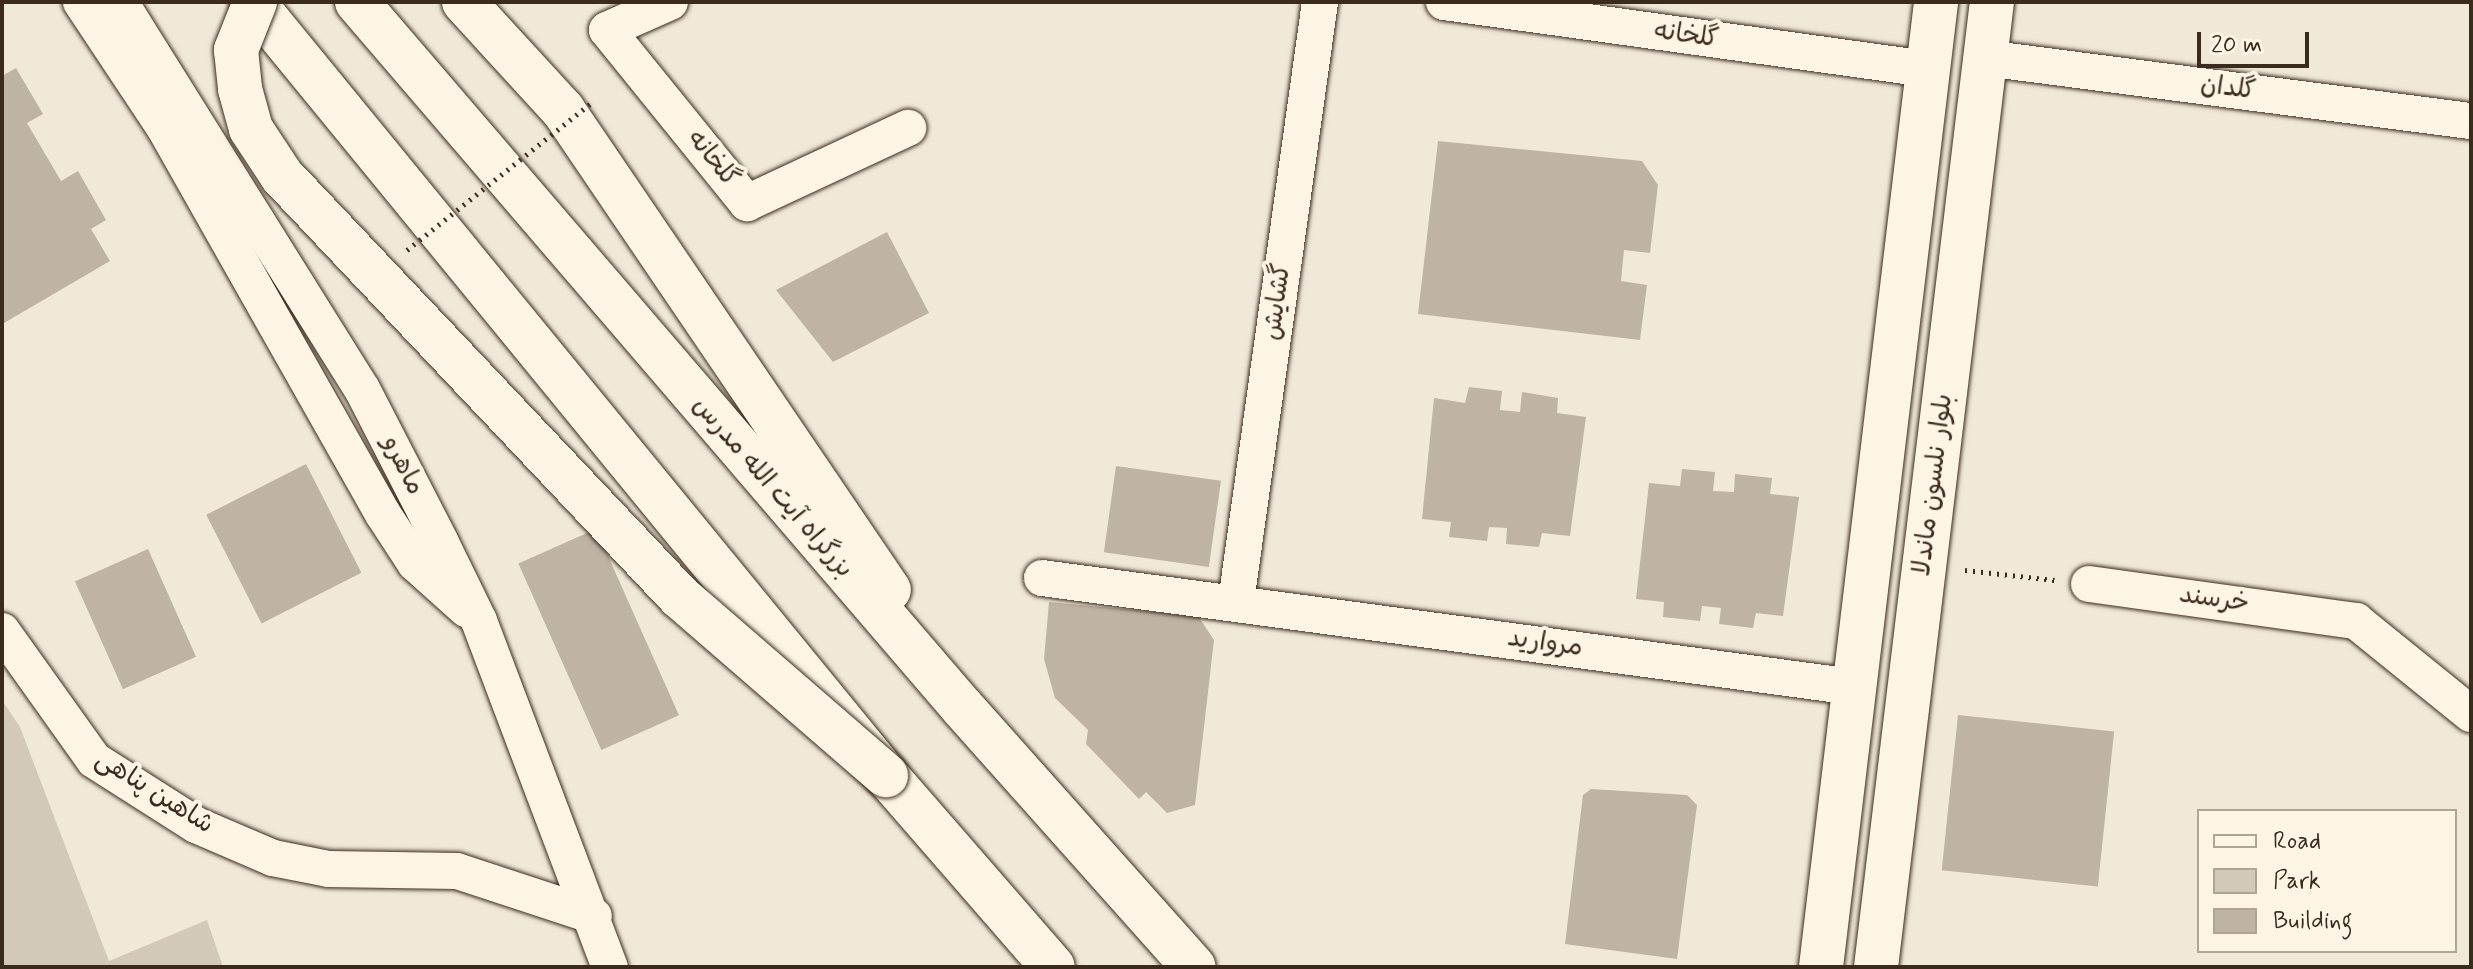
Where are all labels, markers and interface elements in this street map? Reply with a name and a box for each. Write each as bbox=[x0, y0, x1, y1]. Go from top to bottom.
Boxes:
street label: گلخانه bbox=[1651, 16, 1721, 56]
scale bar bbox=[2201, 16, 2313, 66]
text: 20 m bbox=[2211, 30, 2262, 61]
street label: گلدان bbox=[2199, 70, 2257, 108]
street label: گلخانه bbox=[679, 124, 745, 194]
street label: گشایش bbox=[1257, 262, 1299, 342]
street label: بزرگراه آیت الله مدرس bbox=[685, 391, 859, 585]
street label: بلوار نلسون ماندلا bbox=[1907, 392, 1961, 578]
street label: ماهرو bbox=[374, 431, 430, 501]
street label: خرسند bbox=[2177, 580, 2251, 620]
street label: مروارید bbox=[1505, 623, 1585, 665]
street label: شاهین پناهی bbox=[89, 744, 219, 842]
legend bbox=[2197, 809, 2457, 953]
text: Road bbox=[2273, 826, 2321, 857]
text: Park bbox=[2273, 866, 2321, 897]
text: Building bbox=[2273, 906, 2353, 937]

